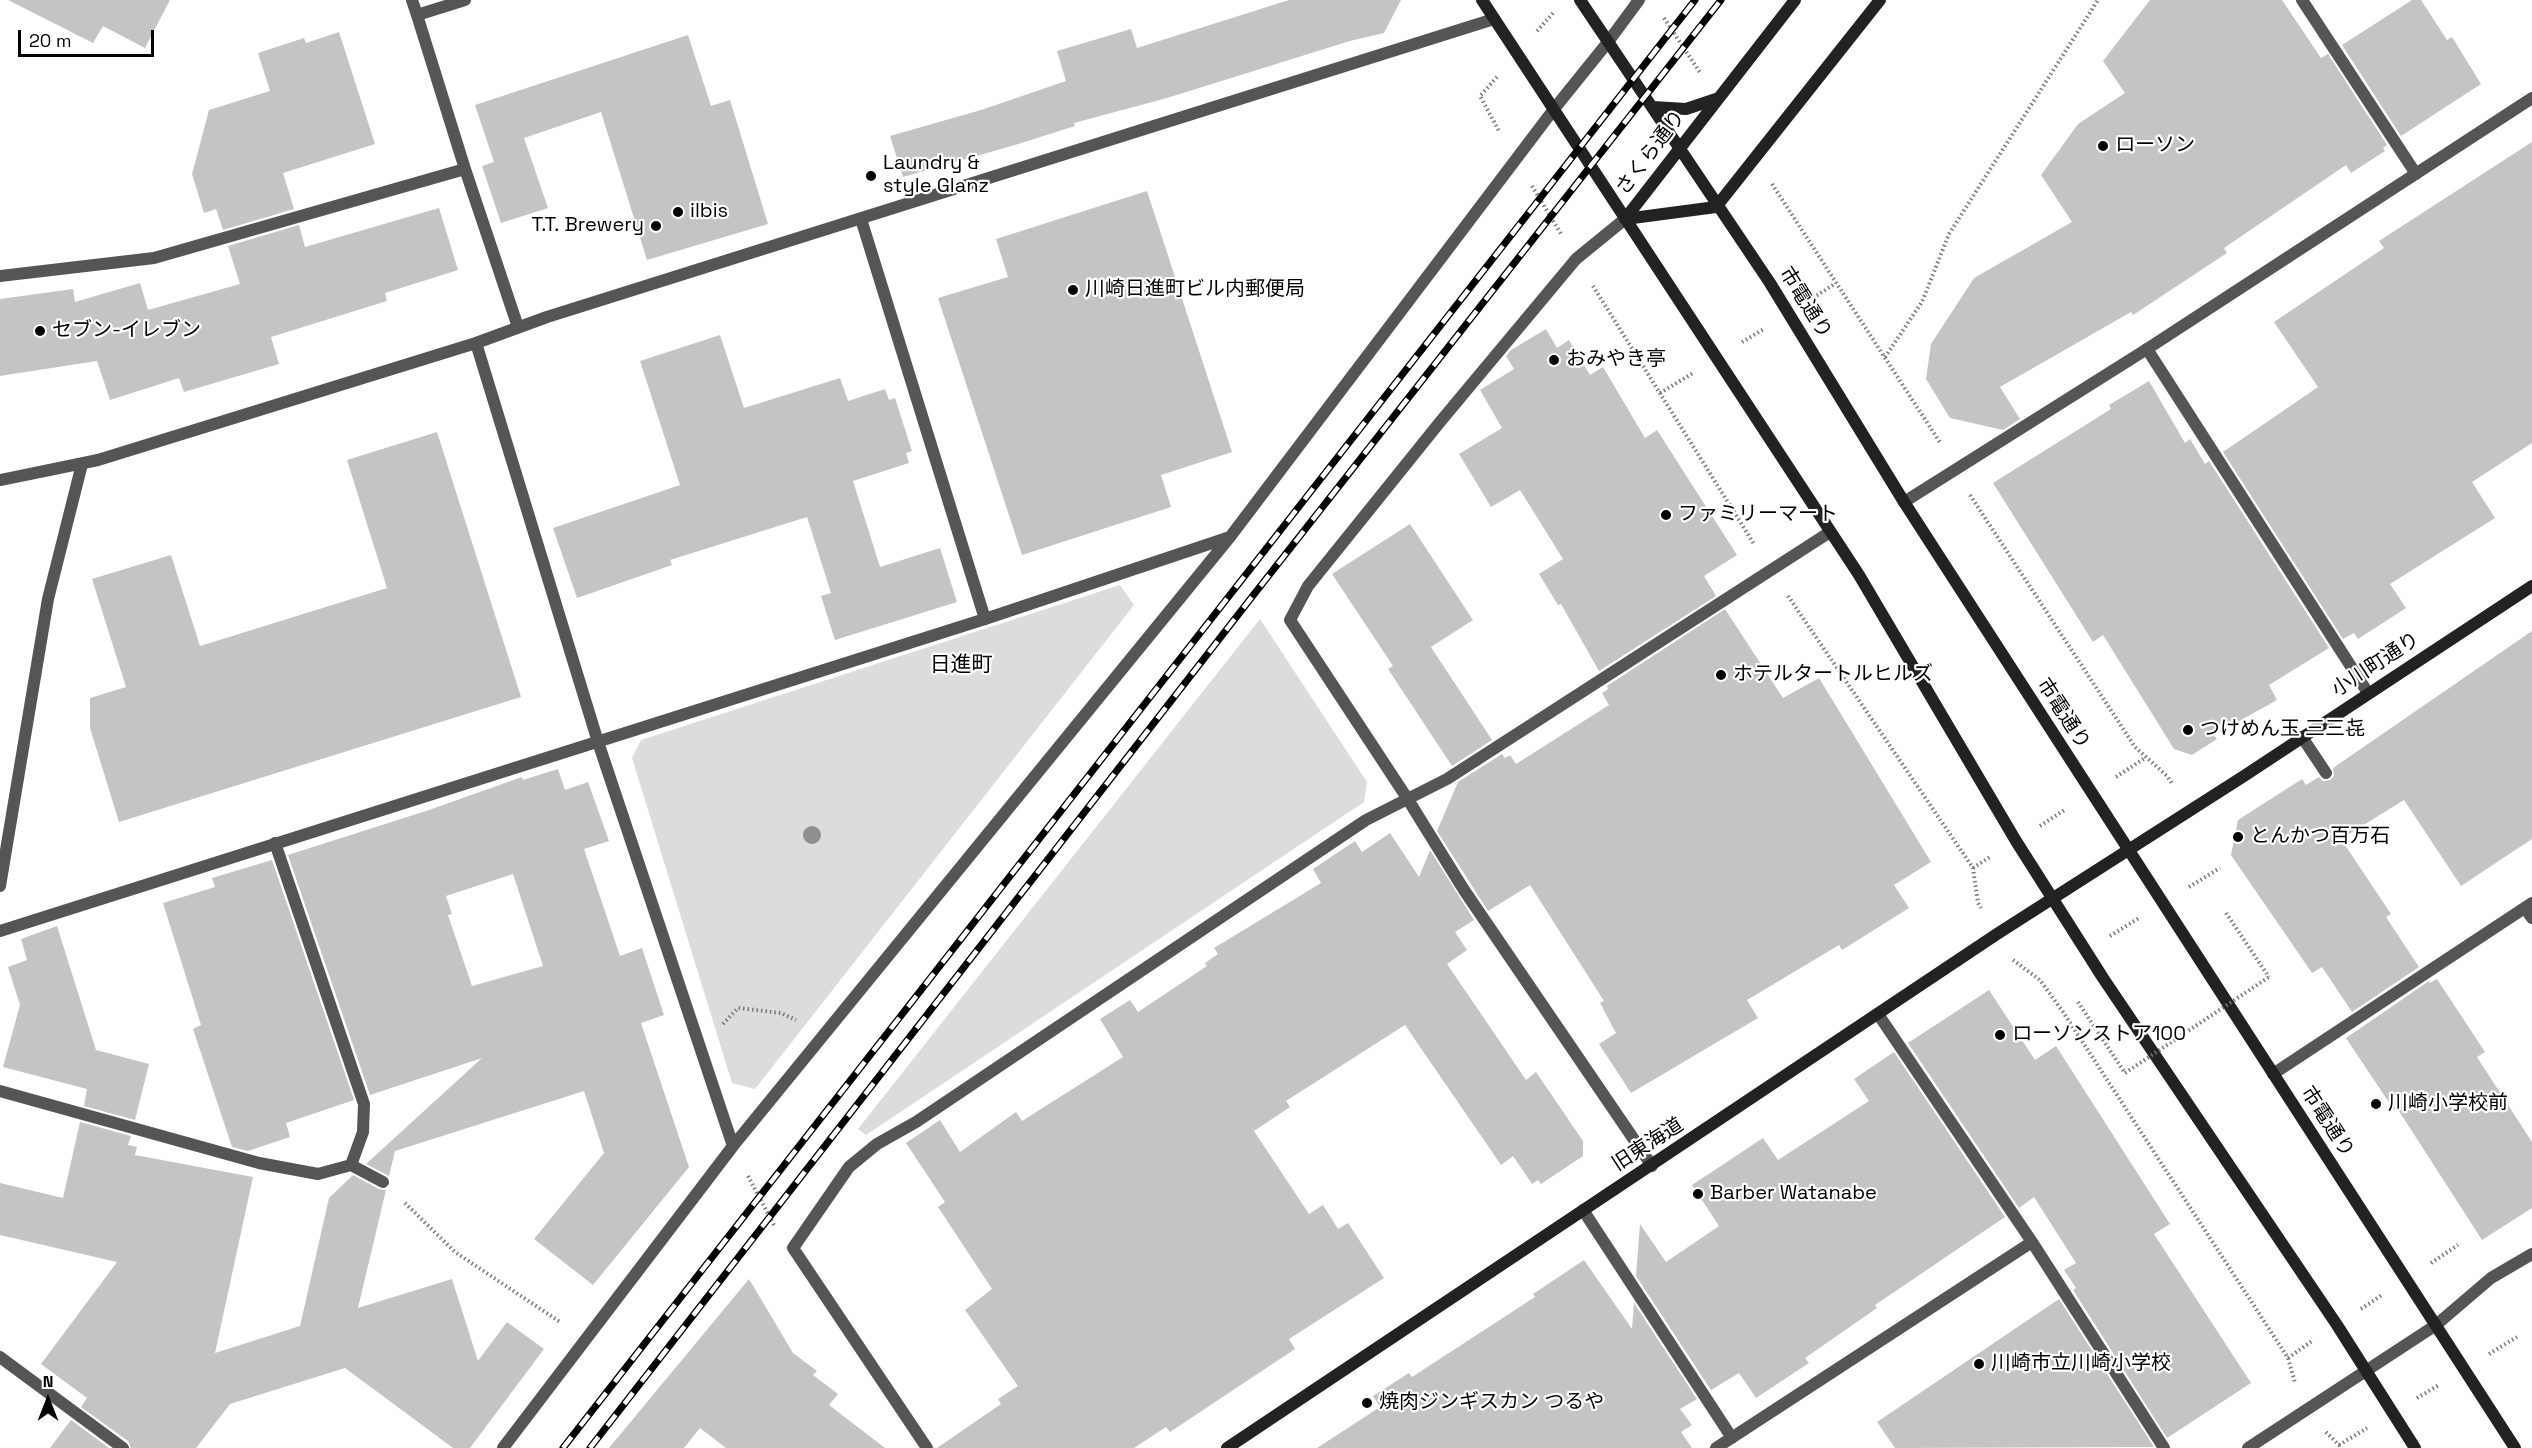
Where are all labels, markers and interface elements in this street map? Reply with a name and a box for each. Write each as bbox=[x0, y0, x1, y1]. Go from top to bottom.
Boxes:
scale bar bbox=[21, 18, 158, 56]
text: 20 m bbox=[29, 29, 72, 52]
street label: さくら通り bbox=[1611, 106, 1691, 200]
place label: ローソン bbox=[2115, 134, 2195, 158]
marker: ローソン bbox=[2096, 139, 2110, 153]
place label: Laundry & style Glanz bbox=[883, 152, 989, 199]
marker: Laundry & style Glanz bbox=[864, 169, 878, 183]
place label: ilbis bbox=[690, 200, 728, 224]
marker: ilbis bbox=[671, 205, 685, 219]
place label: T.T. Brewery bbox=[531, 214, 644, 238]
marker: T.T. Brewery bbox=[649, 219, 663, 233]
street label: 市電通り bbox=[1774, 263, 1836, 343]
place label: 川崎日進町ビル内郵便局 bbox=[1085, 278, 1305, 302]
marker: 川崎日進町ビル内郵便局 bbox=[1066, 283, 1080, 297]
place label: セブン-イレブン bbox=[52, 319, 201, 343]
marker: セブン-イレブン bbox=[33, 324, 47, 338]
place label: おみやき亭 bbox=[1566, 348, 1666, 372]
marker: おみやき亭 bbox=[1547, 353, 1561, 367]
place label: ファミリーマート bbox=[1678, 503, 1838, 527]
marker: ファミリーマート bbox=[1659, 508, 1673, 522]
street label: 小川町通り bbox=[2328, 628, 2424, 702]
district label: 日進町 bbox=[930, 652, 992, 678]
place label: ホテルタートルヒルズ bbox=[1733, 663, 1933, 687]
marker: ホテルタートルヒルズ bbox=[1714, 668, 1728, 682]
street label: 市電通り bbox=[2031, 674, 2095, 754]
place label: つけめん玉 三三㐂 bbox=[2200, 718, 2365, 742]
marker: つけめん玉 三三㐂 bbox=[2181, 723, 2195, 737]
place label: とんかつ百万石 bbox=[2250, 825, 2390, 849]
marker: とんかつ百万石 bbox=[2231, 830, 2245, 844]
place label: ローソンストア100 bbox=[2012, 1023, 2186, 1047]
marker: ローソンストア100 bbox=[1993, 1028, 2007, 1042]
street label: 市電通り bbox=[2295, 1082, 2359, 1162]
place label: 川崎小学校前 bbox=[2388, 1092, 2508, 1116]
marker: 川崎小学校前 bbox=[2369, 1097, 2383, 1111]
street label: 旧東海道 bbox=[1608, 1113, 1688, 1177]
place label: Barber Watanabe bbox=[1710, 1182, 1877, 1206]
marker: Barber Watanabe bbox=[1691, 1187, 1705, 1201]
place label: 川崎市立川崎小学校 bbox=[1991, 1352, 2171, 1376]
marker: 川崎市立川崎小学校 bbox=[1972, 1357, 1986, 1371]
north arrow bbox=[18, 1370, 78, 1430]
text: N bbox=[43, 1371, 53, 1392]
place label: 焼肉ジンギスカン つるや bbox=[1379, 1391, 1604, 1415]
marker: 焼肉ジンギスカン つるや bbox=[1360, 1396, 1374, 1410]

